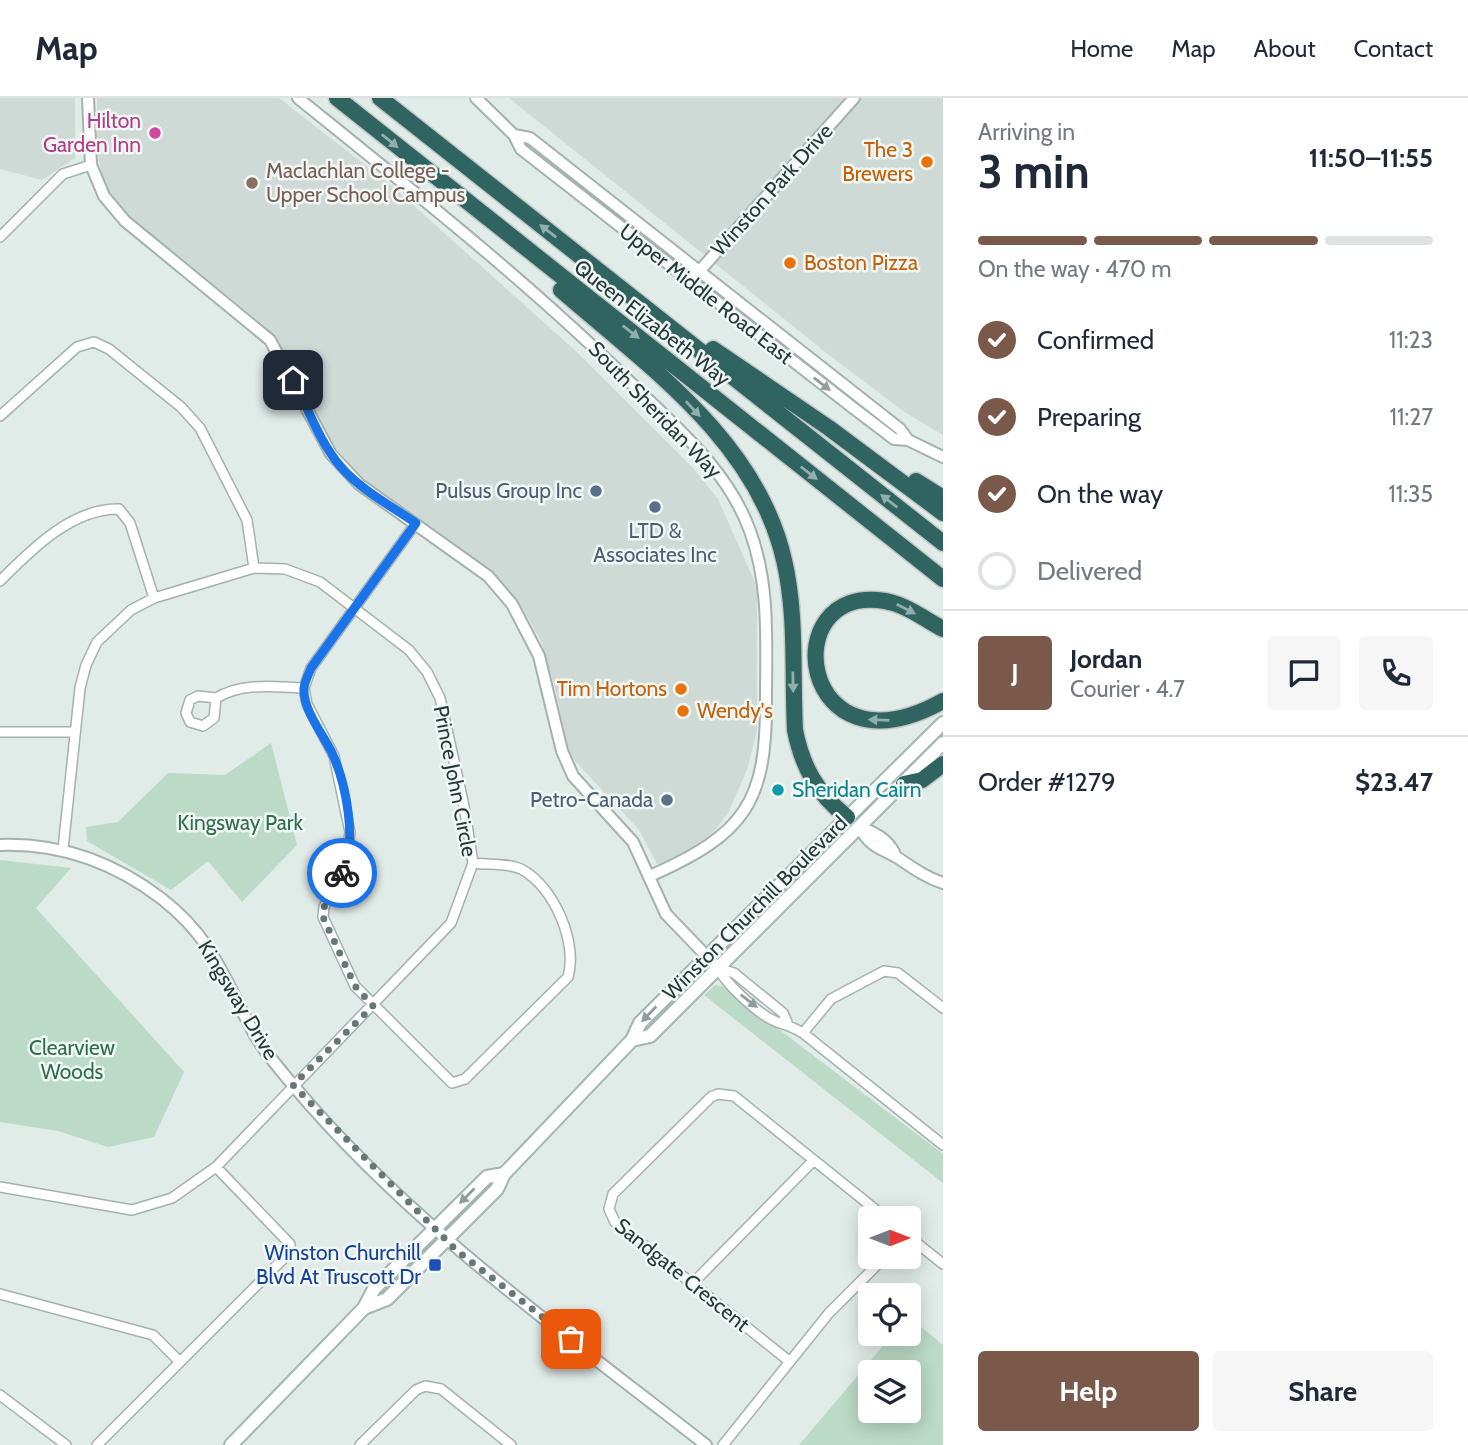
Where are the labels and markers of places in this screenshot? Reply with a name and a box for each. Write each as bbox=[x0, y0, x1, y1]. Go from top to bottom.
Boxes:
place label: Hilton Garden Inn bbox=[43, 108, 141, 157]
marker: Hilton Garden Inn bbox=[147, 125, 163, 141]
place label: The 3 Brewers bbox=[842, 137, 913, 186]
marker: The 3 Brewers bbox=[919, 154, 935, 170]
place label: Maclachlan College - Upper School Campus bbox=[266, 158, 465, 207]
marker: Maclachlan College - Upper School Campus bbox=[244, 175, 260, 191]
place label: Boston Pizza bbox=[804, 250, 918, 275]
marker: Boston Pizza bbox=[782, 255, 798, 271]
pin bbox=[263, 350, 323, 410]
place label: Pulsus Group Inc bbox=[435, 478, 582, 503]
marker: Pulsus Group Inc bbox=[588, 483, 604, 499]
marker: LTD & Associates Inc bbox=[647, 499, 663, 515]
place label: LTD & Associates Inc bbox=[593, 518, 717, 567]
place label: Tim Hortons bbox=[557, 676, 667, 701]
marker: Tim Hortons bbox=[673, 681, 689, 697]
place label: Wendy's bbox=[697, 698, 773, 723]
marker: Wendy's bbox=[675, 703, 691, 719]
place label: Sheridan Cairn bbox=[792, 777, 921, 802]
marker: Sheridan Cairn bbox=[770, 782, 786, 798]
place label: Petro-Canada bbox=[530, 787, 653, 812]
marker: Petro-Canada bbox=[659, 792, 675, 808]
place label: Winston Churchill Blvd At Truscott Dr bbox=[256, 1240, 421, 1289]
marker: Winston Churchill Blvd At Truscott Dr bbox=[427, 1257, 443, 1273]
pin bbox=[541, 1309, 601, 1369]

